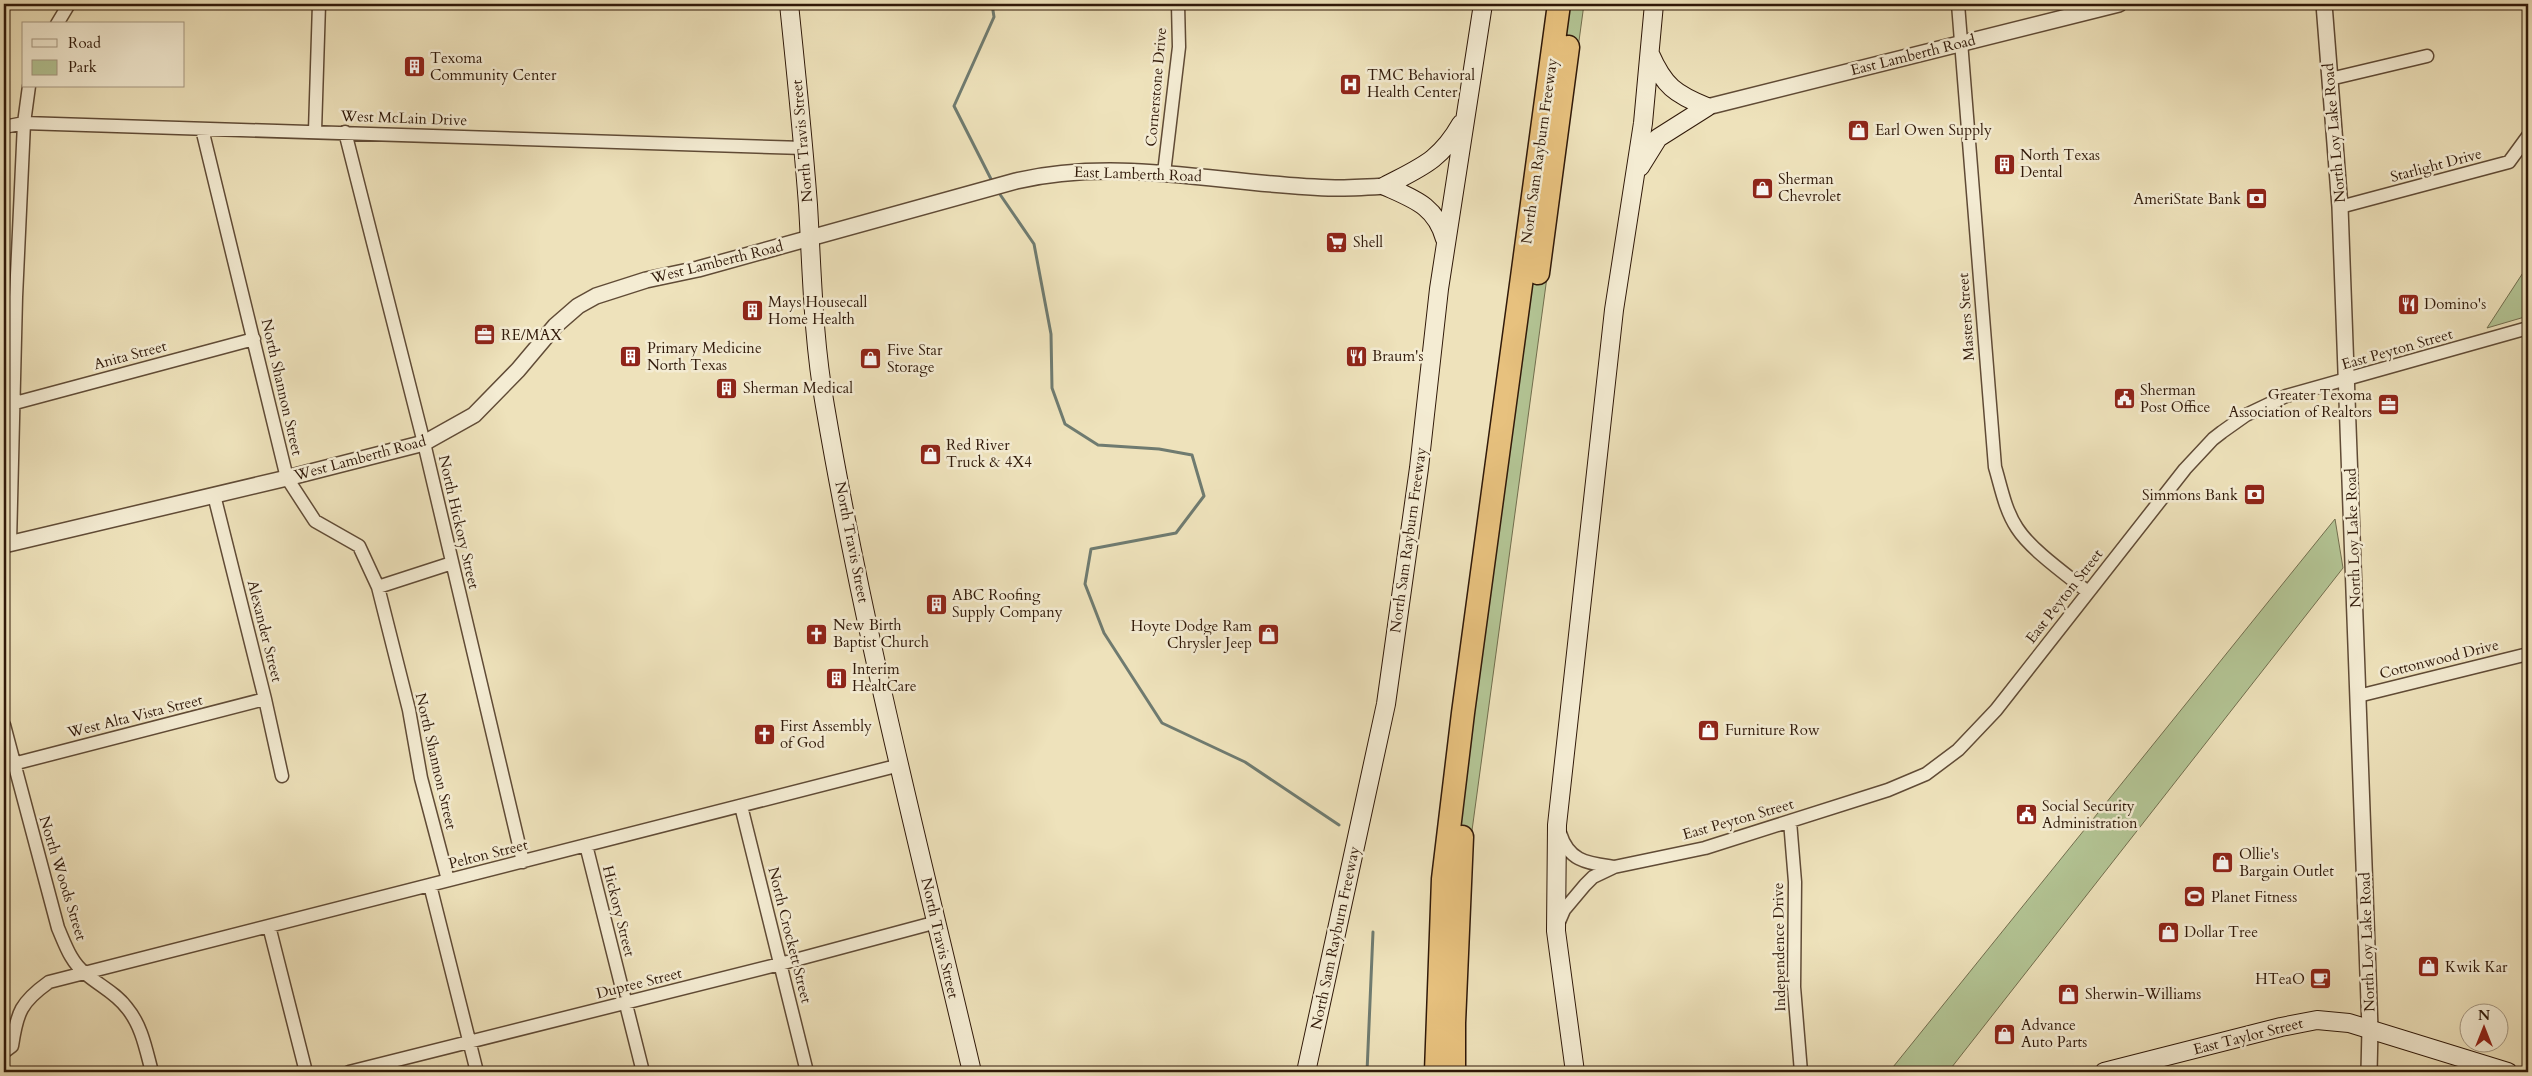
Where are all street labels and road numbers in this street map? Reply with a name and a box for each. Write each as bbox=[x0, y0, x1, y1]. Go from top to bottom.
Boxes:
street label: Cornerstone Drive bbox=[1141, 26, 1171, 147]
street label: East Lamberth Road bbox=[1848, 30, 1978, 80]
street label: North Sam Rayburn Freeway bbox=[1516, 57, 1562, 245]
street label: North Loy Lake Road bbox=[2318, 62, 2350, 204]
street label: North Travis Street bbox=[787, 78, 817, 203]
street label: West McLain Drive bbox=[339, 106, 468, 130]
street label: Starlight Drive bbox=[2388, 143, 2484, 187]
street label: East Lamberth Road bbox=[1074, 162, 1202, 186]
street label: West Lamberth Road bbox=[648, 236, 785, 288]
street label: Masters Street bbox=[1953, 272, 1979, 361]
street label: North Shannon Street bbox=[257, 317, 307, 457]
street label: East Peyton Street bbox=[2339, 324, 2455, 374]
street label: Anita Street bbox=[91, 336, 169, 374]
street label: West Lamberth Road bbox=[291, 431, 428, 485]
street label: North Sam Rayburn Freeway bbox=[1385, 446, 1431, 634]
street label: North Hickory Street bbox=[434, 453, 484, 591]
street label: North Loy Lake Road bbox=[2341, 468, 2365, 608]
street label: North Travis Street bbox=[830, 480, 874, 605]
street label: East Peyton Street bbox=[2021, 544, 2107, 647]
street label: Alexander Street bbox=[243, 578, 287, 684]
street label: Cottonwood Drive bbox=[2377, 634, 2501, 683]
street label: West Alta Vista Street bbox=[64, 689, 205, 743]
street label: North Shannon Street bbox=[411, 691, 461, 831]
street label: East Peyton Street bbox=[1680, 794, 1796, 844]
street label: North Woods Street bbox=[35, 813, 92, 943]
street label: Pelton Street bbox=[446, 834, 530, 873]
street label: North Sam Rayburn Freeway bbox=[1306, 844, 1364, 1032]
street label: Hickory Street bbox=[598, 863, 640, 959]
street label: North Crockett Street bbox=[763, 865, 817, 1005]
street label: North Loy Lake Road bbox=[2355, 872, 2379, 1012]
street label: North Travis Street bbox=[916, 876, 964, 1001]
street label: Independence Drive bbox=[1768, 882, 1790, 1012]
street label: Dupree Street bbox=[594, 963, 684, 1003]
street label: East Taylor Street bbox=[2191, 1013, 2305, 1059]

